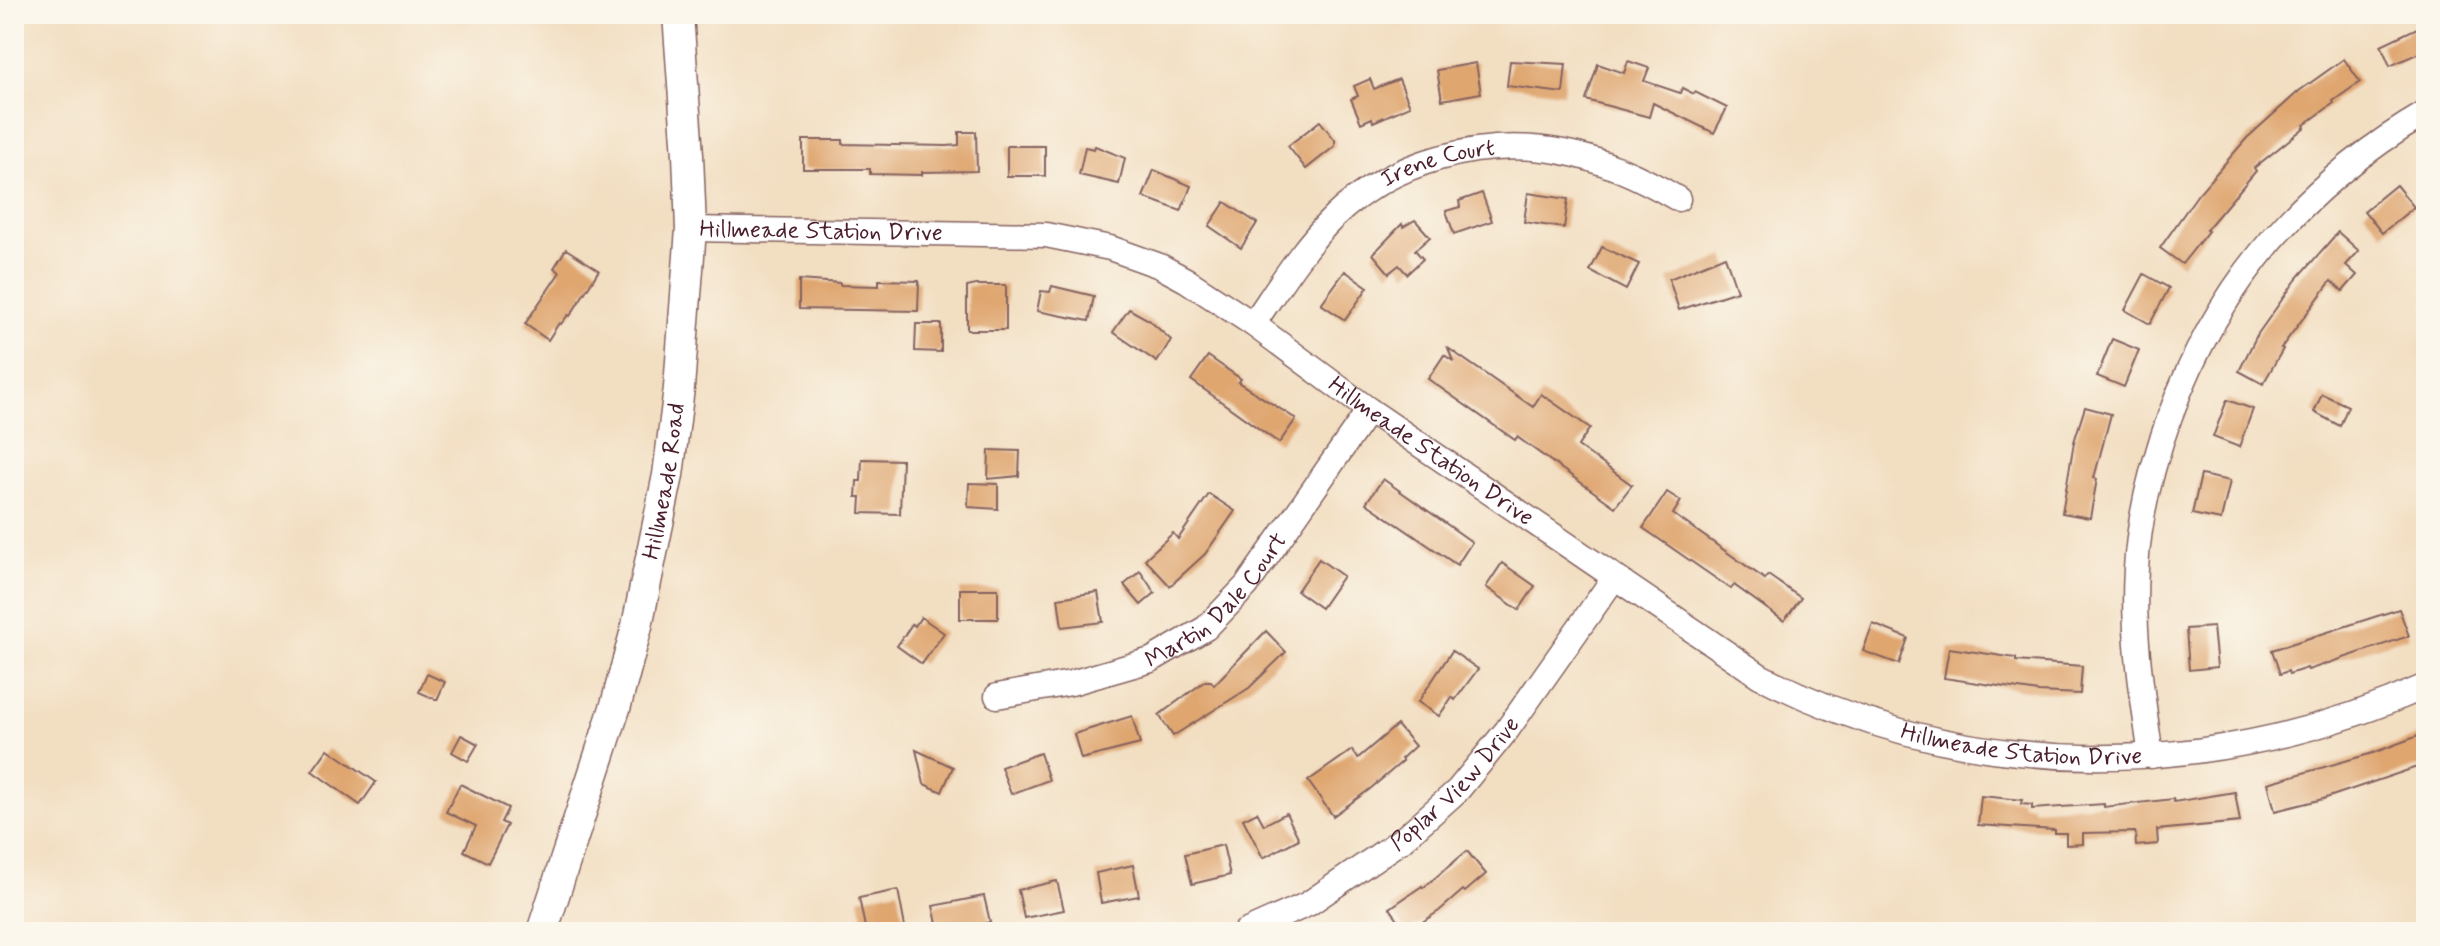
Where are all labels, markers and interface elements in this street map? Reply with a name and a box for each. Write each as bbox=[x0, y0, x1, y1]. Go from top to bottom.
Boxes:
street label: Irene Court bbox=[1375, 132, 1496, 195]
street label: Hillmeade Station Drive bbox=[699, 214, 943, 249]
street label: Hillmeade Station Drive bbox=[1322, 369, 1540, 533]
street label: Hillmeade Road bbox=[636, 401, 692, 562]
street label: Martin Dale Court bbox=[1139, 526, 1294, 676]
street label: Poplar View Drive bbox=[1384, 711, 1527, 859]
street label: Hillmeade Station Drive bbox=[1897, 716, 2143, 773]

